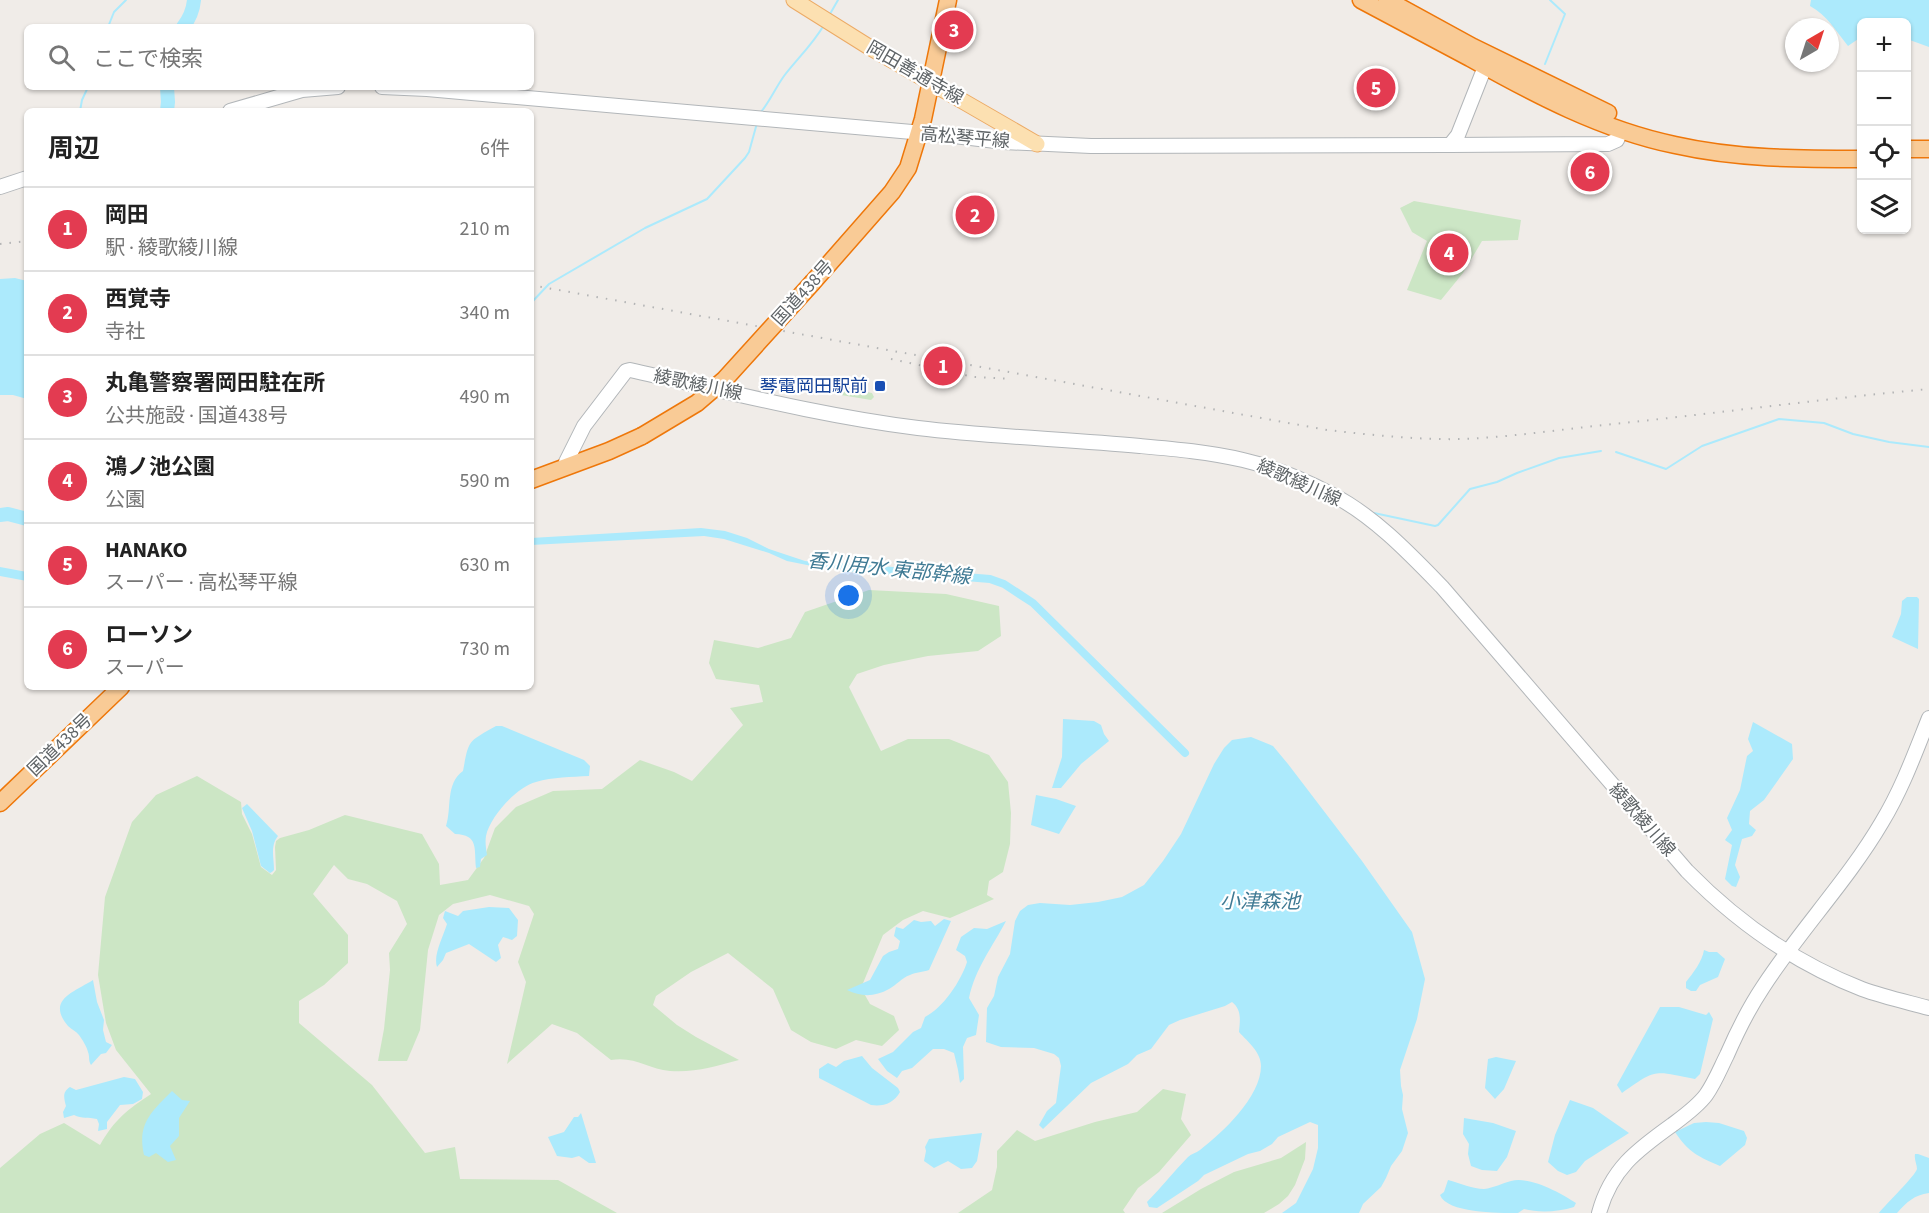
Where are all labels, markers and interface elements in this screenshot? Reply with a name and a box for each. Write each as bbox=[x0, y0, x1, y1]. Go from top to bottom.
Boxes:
pin: 3 bbox=[934, 8, 974, 52]
north arrow bbox=[1785, 18, 1839, 72]
map controls bbox=[1857, 18, 1911, 234]
button: + bbox=[1857, 18, 1911, 72]
search box bbox=[24, 24, 534, 90]
street label: 岡田善通寺線 bbox=[862, 35, 968, 111]
icon: search bbox=[45, 41, 78, 74]
text: ここで検索 bbox=[93, 43, 203, 75]
pin: 5 bbox=[1356, 66, 1396, 110]
button: − bbox=[1857, 72, 1911, 126]
street label: 高松琴平線 bbox=[919, 122, 1011, 154]
button: locate bbox=[1857, 126, 1911, 180]
text: 周辺 bbox=[48, 130, 100, 167]
text: 6件 bbox=[480, 135, 510, 163]
pin: 6 bbox=[1570, 150, 1610, 195]
button: layers bbox=[1857, 180, 1911, 234]
pin: 2 bbox=[956, 192, 994, 238]
text: 岡田 bbox=[105, 199, 149, 231]
text: 1 bbox=[62, 215, 73, 243]
text: 210 m bbox=[460, 215, 510, 243]
pin: 4 bbox=[1430, 230, 1468, 276]
text: 駅 · 綾歌綾川線 bbox=[105, 234, 238, 262]
street label: 国道438号 bbox=[767, 255, 839, 331]
text: 西覚寺 bbox=[105, 283, 171, 315]
text: 2 bbox=[62, 299, 73, 327]
text: 340 m bbox=[460, 299, 510, 327]
text: 寺社 bbox=[105, 318, 145, 346]
pin: 1 bbox=[924, 344, 962, 388]
street label: 綾歌綾川線 bbox=[651, 363, 745, 407]
text: 丸亀警察署岡田駐在所 bbox=[105, 367, 325, 399]
place label: 琴電岡田駅前 bbox=[760, 374, 868, 399]
marker: 琴電岡田駅前 bbox=[873, 379, 887, 393]
text: 3 bbox=[62, 383, 73, 411]
text: 490 m bbox=[460, 383, 510, 411]
text: 公共施設 · 国道438号 bbox=[105, 402, 288, 430]
text: 鴻ノ池公園 bbox=[105, 451, 215, 483]
street label: 綾歌綾川線 bbox=[1253, 453, 1345, 513]
text: 4 bbox=[62, 467, 73, 495]
text: 590 m bbox=[460, 467, 510, 495]
text: 公園 bbox=[105, 486, 145, 514]
text: HANAKO bbox=[105, 534, 188, 566]
water label: 香川用水 東部幹線 bbox=[806, 547, 975, 592]
text: 5 bbox=[62, 551, 73, 579]
text: 630 m bbox=[460, 551, 510, 579]
text: スーパー · 高松琴平線 bbox=[105, 569, 298, 597]
your location bbox=[834, 581, 863, 610]
text: ローソン bbox=[105, 619, 193, 651]
text: 6 bbox=[62, 635, 73, 663]
text: 730 m bbox=[460, 635, 510, 663]
text: スーパー bbox=[105, 654, 185, 682]
street label: 国道438号 bbox=[22, 708, 98, 782]
street label: 綾歌綾川線 bbox=[1603, 778, 1681, 862]
water label: 小津森池 bbox=[1220, 888, 1302, 916]

